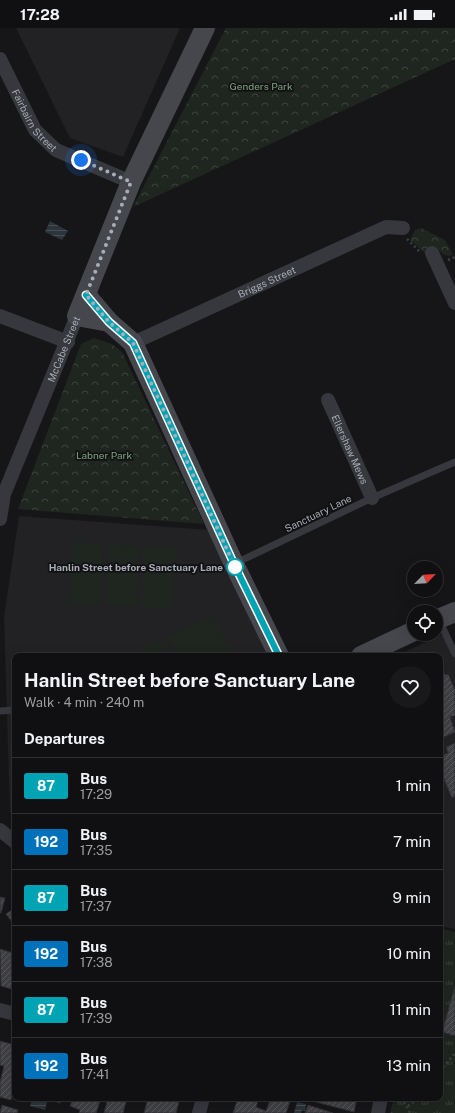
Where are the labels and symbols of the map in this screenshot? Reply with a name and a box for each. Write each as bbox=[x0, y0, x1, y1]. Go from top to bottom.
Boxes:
park label: Genders Park bbox=[229, 80, 293, 92]
street label: Fairbairn Street bbox=[10, 87, 60, 154]
your location bbox=[71, 150, 91, 170]
street label: Briggs Street bbox=[236, 263, 297, 300]
street label: McCabe Street bbox=[45, 314, 82, 384]
street label: Ellershaw Mews bbox=[329, 413, 371, 486]
park label: Labner Park bbox=[76, 449, 132, 461]
street label: Sanctuary Lane bbox=[283, 492, 354, 534]
marker: Hanlin Street before Sanctuary Lane bbox=[226, 558, 244, 576]
place label: Hanlin Street before Sanctuary Lane bbox=[49, 561, 223, 573]
north arrow bbox=[407, 561, 443, 597]

